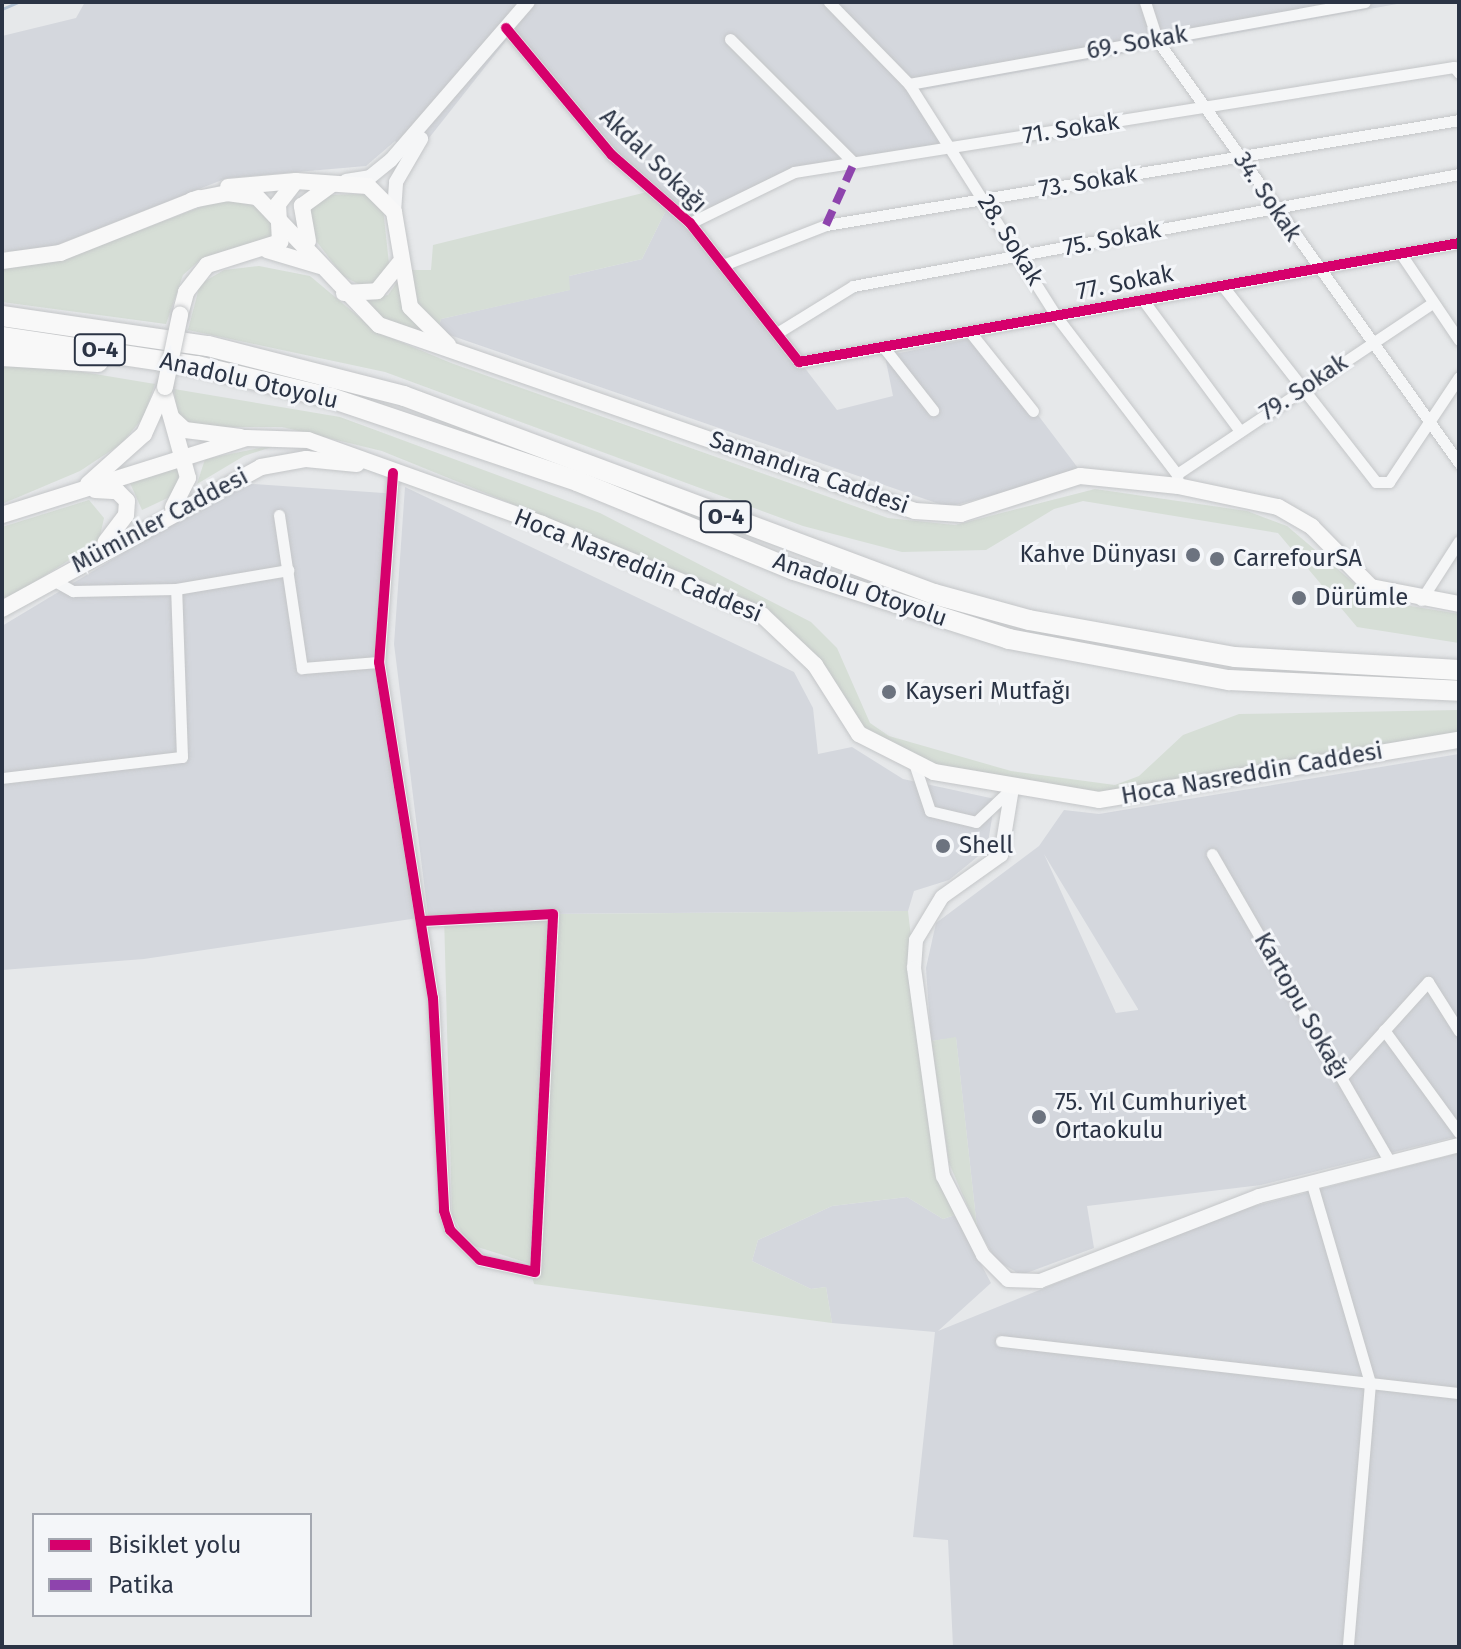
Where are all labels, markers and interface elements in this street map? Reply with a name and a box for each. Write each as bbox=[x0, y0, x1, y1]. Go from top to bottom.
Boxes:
street label: 69. Sokak bbox=[1085, 20, 1189, 66]
street label: Akdal Sokağı bbox=[594, 103, 712, 219]
street label: 71. Sokak bbox=[1021, 107, 1121, 151]
street label: 34. Sokak bbox=[1227, 147, 1307, 247]
street label: 73. Sokak bbox=[1037, 160, 1139, 204]
street label: 28. Sokak bbox=[971, 189, 1049, 291]
street label: 75. Sokak bbox=[1061, 215, 1163, 263]
street label: 77. Sokak bbox=[1074, 260, 1176, 306]
road number: O-4 bbox=[72, 332, 128, 368]
street label: Anadolu Otoyolu bbox=[157, 346, 341, 416]
street label: 79. Sokak bbox=[1255, 348, 1353, 428]
street label: Samandıra Caddesi bbox=[706, 425, 912, 521]
street label: Müminler Caddesi bbox=[67, 462, 253, 580]
road number: O-4 bbox=[698, 499, 754, 535]
street label: Hoca Nasreddin Caddesi bbox=[510, 503, 766, 629]
place label: Kahve Dünyası bbox=[1019, 541, 1177, 569]
place label: CarrefourSA bbox=[1233, 545, 1362, 573]
marker: Kahve Dünyası bbox=[1184, 546, 1202, 564]
street label: Anadolu Otoyolu bbox=[769, 547, 951, 633]
marker: CarrefourSA bbox=[1208, 550, 1226, 568]
place label: Dürümle bbox=[1315, 584, 1408, 612]
marker: Dürümle bbox=[1290, 589, 1308, 607]
place label: Kayseri Mutfağı bbox=[905, 678, 1071, 706]
marker: Kayseri Mutfağı bbox=[880, 683, 898, 701]
street label: Hoca Nasreddin Caddesi bbox=[1119, 737, 1385, 811]
place label: Shell bbox=[959, 832, 1013, 860]
marker: Shell bbox=[934, 837, 952, 855]
street label: Kartopu Sokağı bbox=[1247, 928, 1355, 1084]
place label: 75. Yıl Cumhuriyet Ortaokulu bbox=[1055, 1089, 1247, 1145]
marker: 75. Yıl Cumhuriyet Ortaokulu bbox=[1030, 1108, 1048, 1126]
legend bbox=[32, 1513, 312, 1617]
text: Bisiklet yolu bbox=[108, 1531, 241, 1559]
text: Patika bbox=[108, 1571, 174, 1599]

